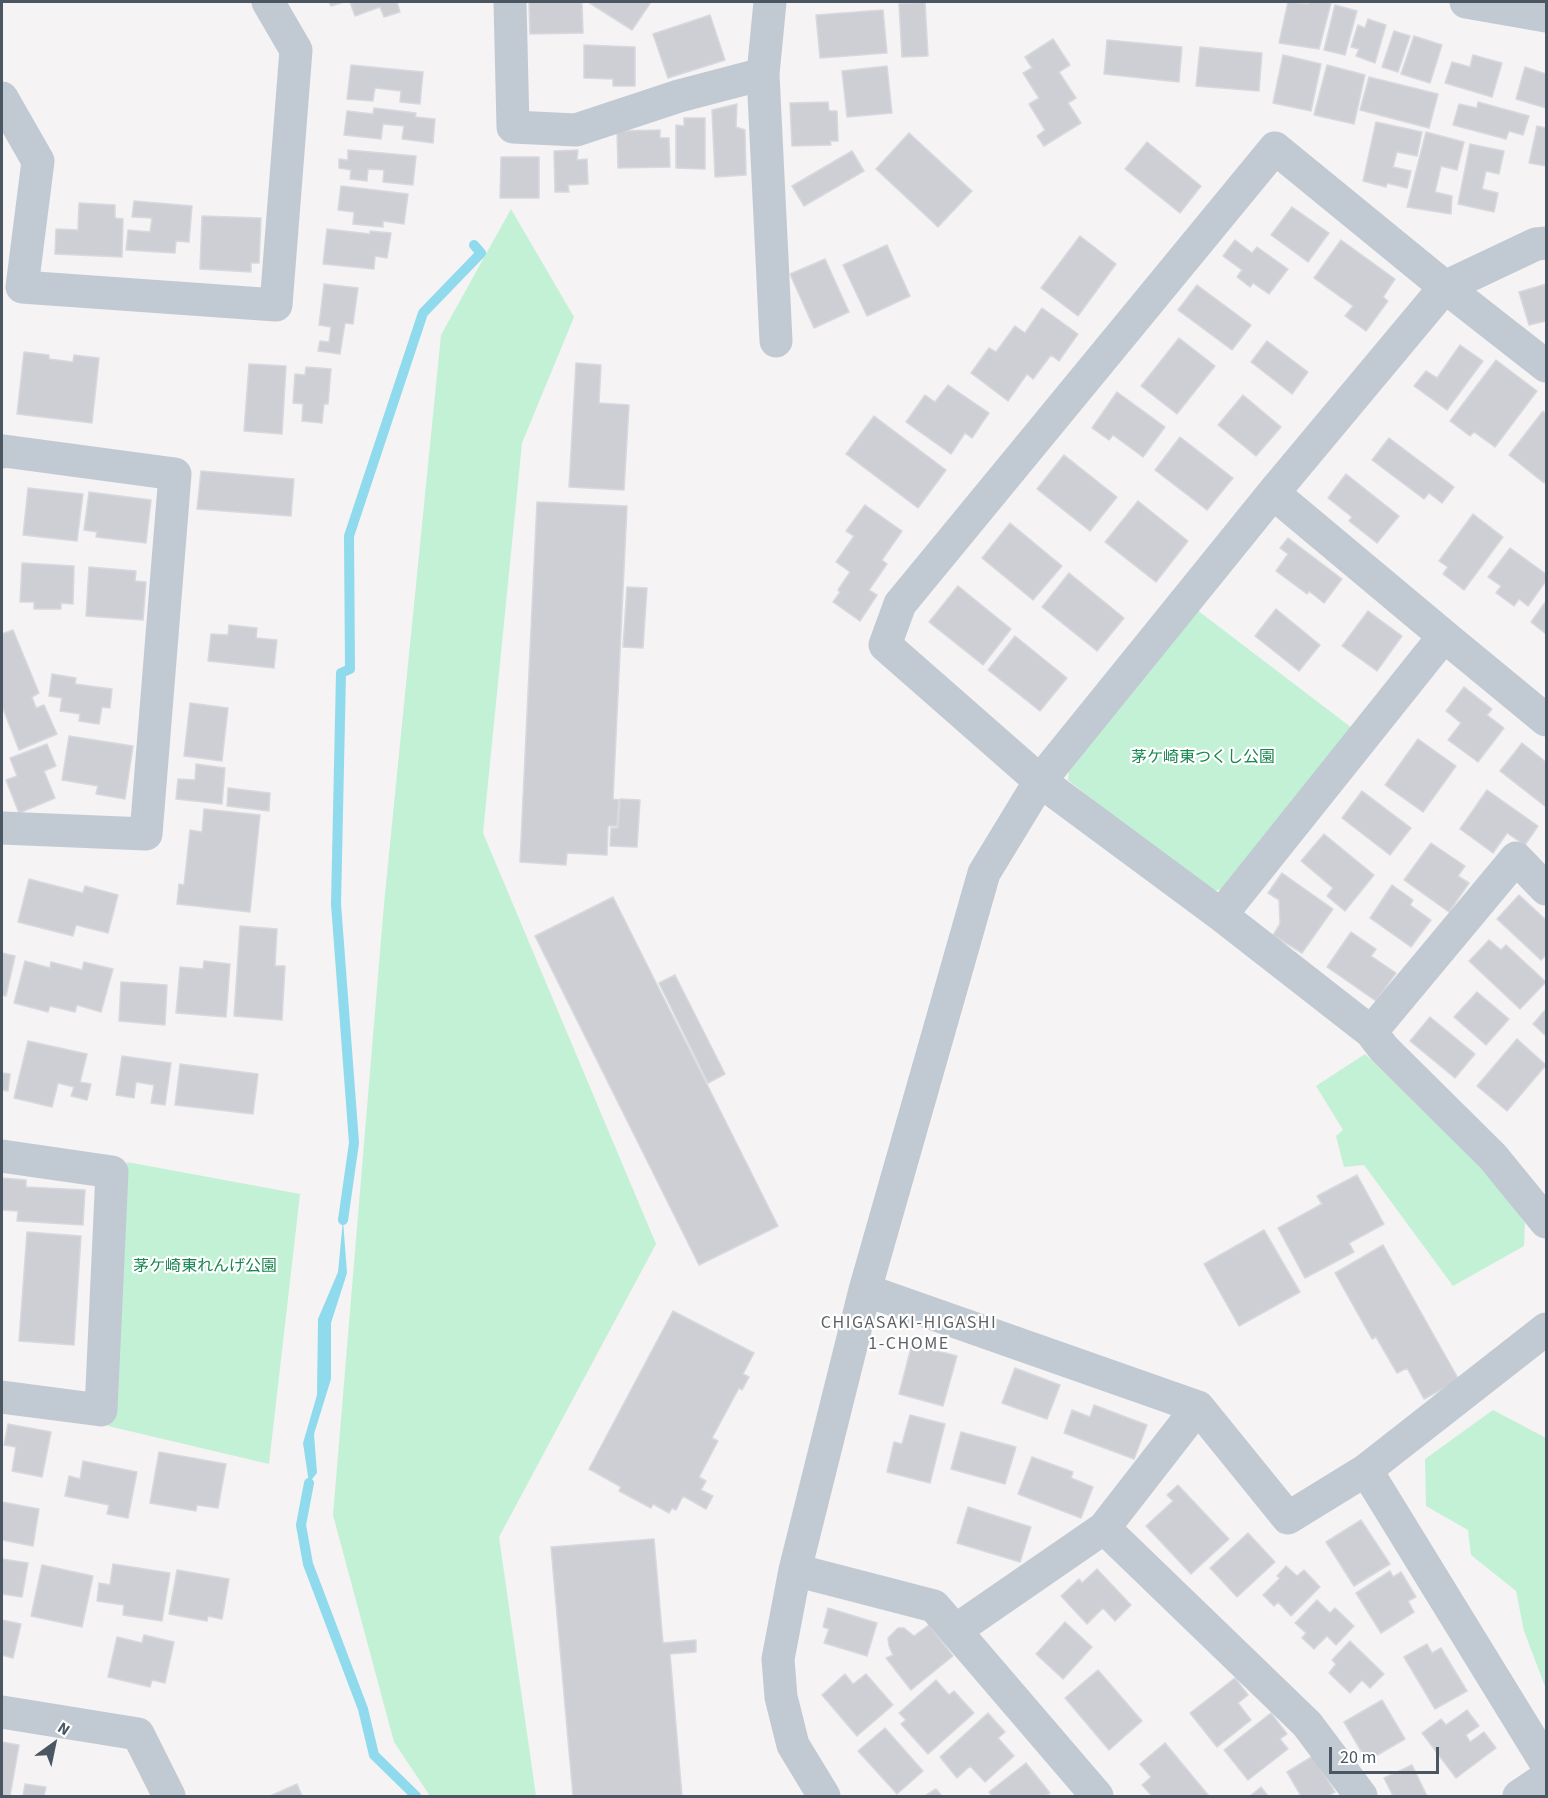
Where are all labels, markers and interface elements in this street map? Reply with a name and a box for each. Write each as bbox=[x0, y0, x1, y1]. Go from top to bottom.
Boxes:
park label: 茅ケ崎東つくし公園 bbox=[1131, 748, 1275, 768]
park label: 茅ケ崎東れんげ公園 bbox=[133, 1257, 277, 1277]
district label: CHIGASAKI-HIGASHI 1-CHOME bbox=[821, 1313, 997, 1356]
north arrow bbox=[24, 1714, 84, 1774]
text: N bbox=[53, 1717, 74, 1741]
scale bar bbox=[1332, 1735, 1442, 1773]
text: 20 m bbox=[1340, 1745, 1376, 1770]

